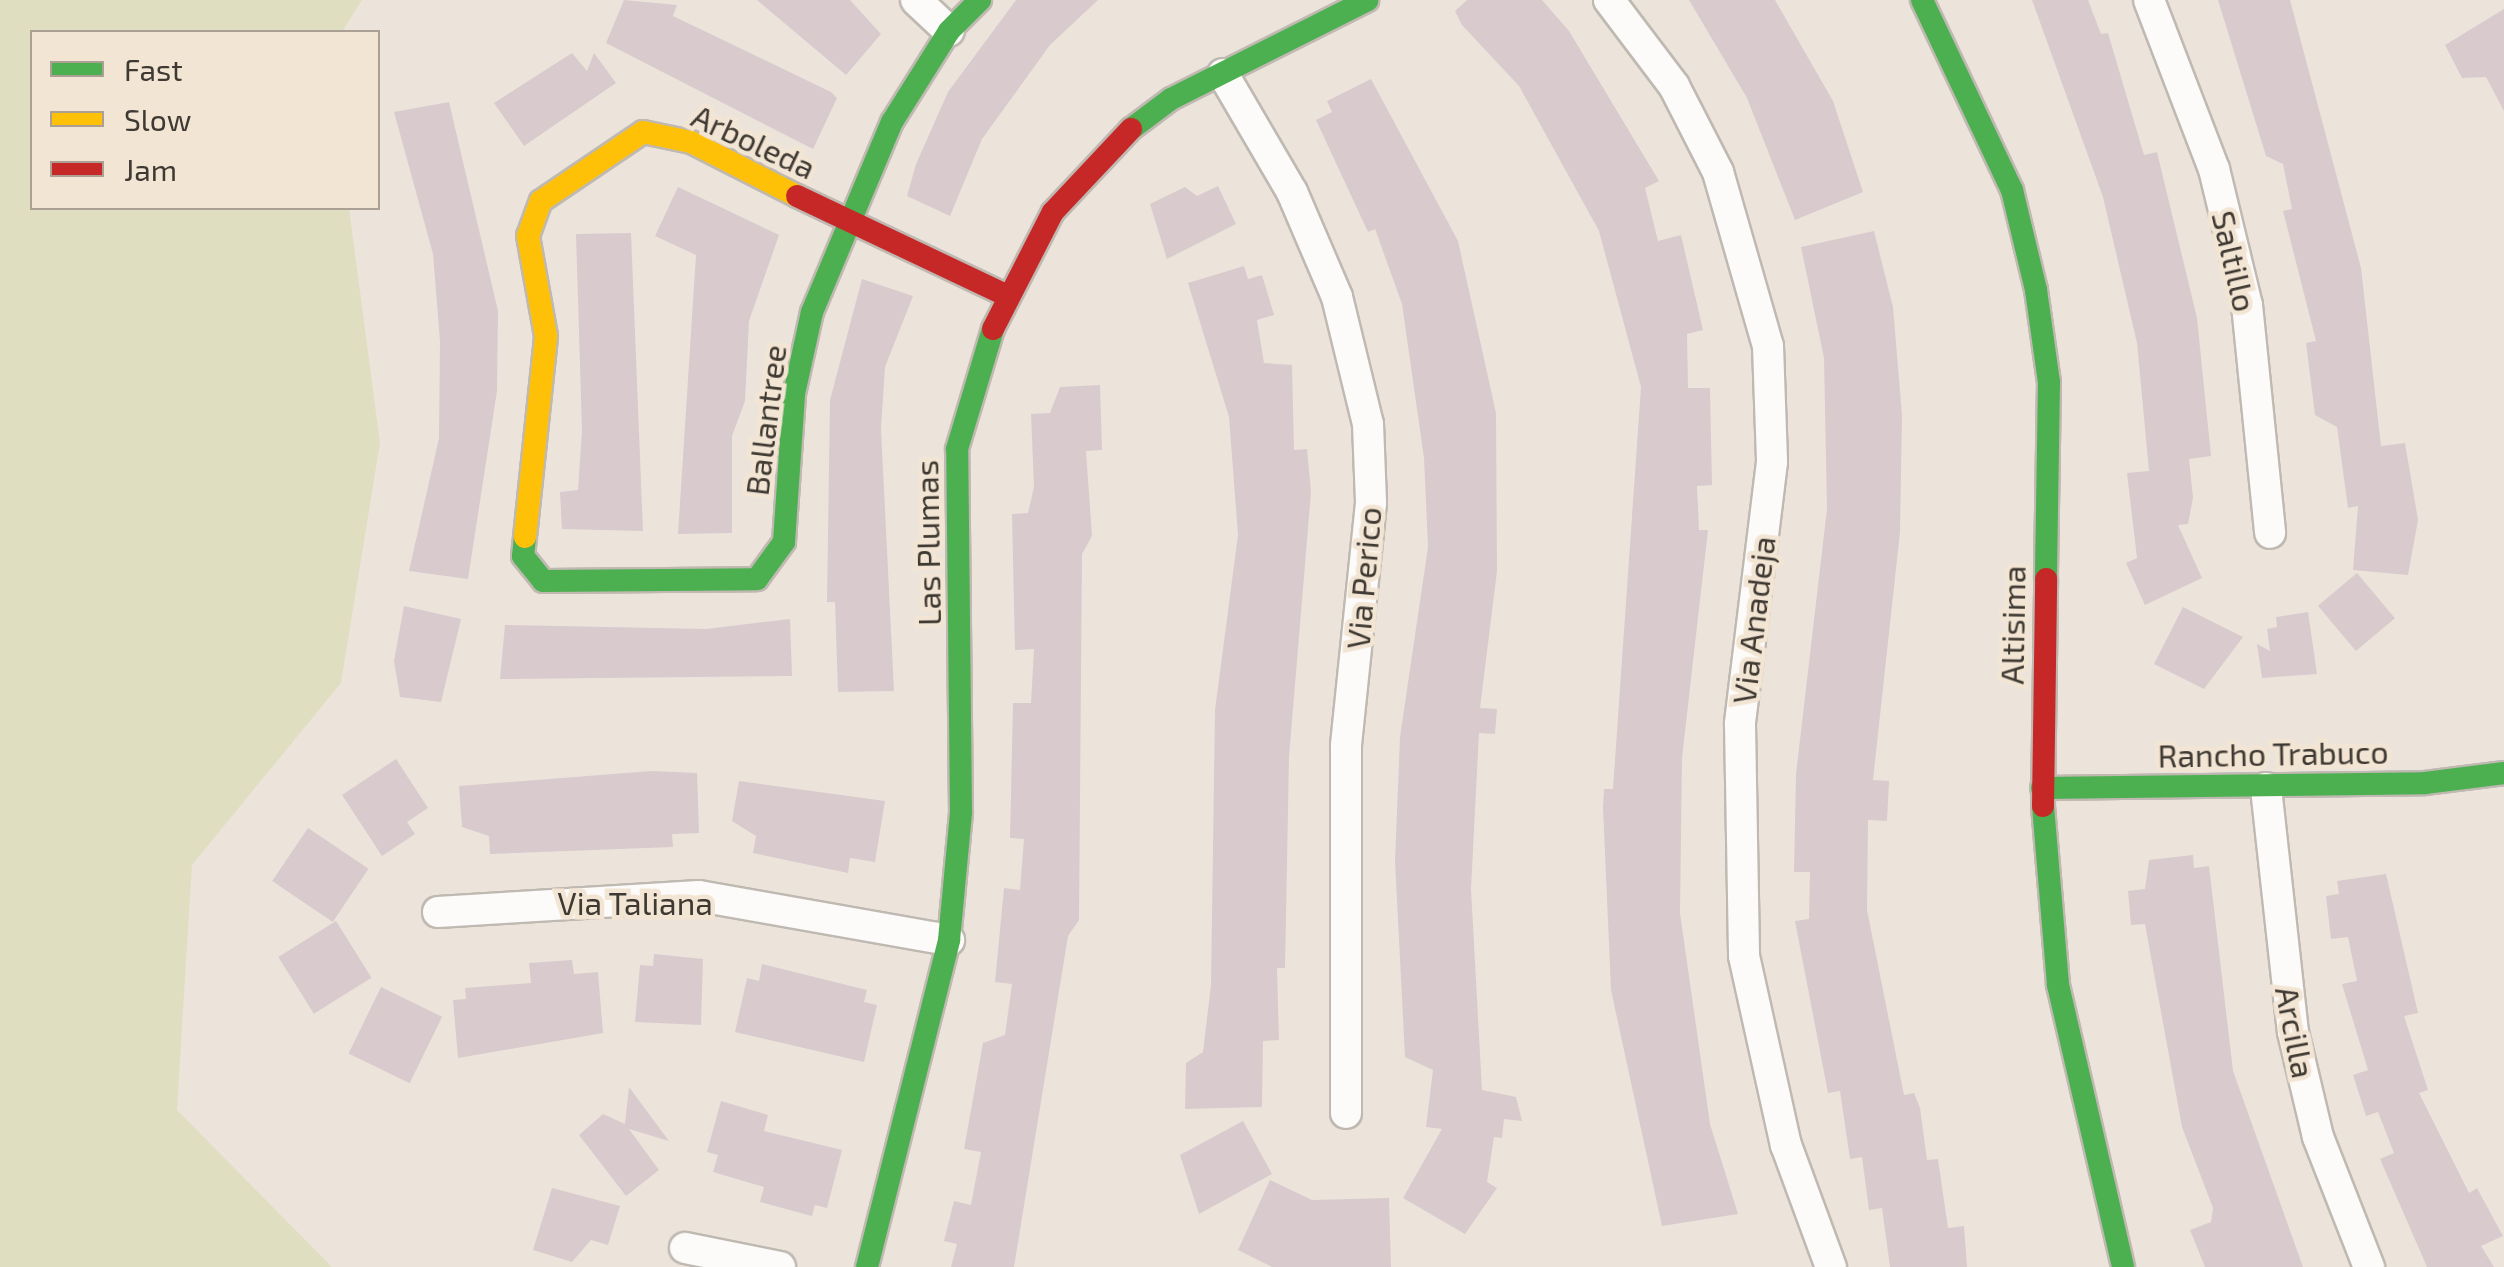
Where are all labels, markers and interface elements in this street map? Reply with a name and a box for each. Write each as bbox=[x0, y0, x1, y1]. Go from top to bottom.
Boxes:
legend bbox=[30, 30, 380, 210]
text: Fast bbox=[124, 51, 183, 87]
street label: Arboleda bbox=[686, 96, 822, 186]
text: Slow bbox=[124, 101, 191, 137]
text: Jam bbox=[124, 151, 177, 187]
street label: Saltillo bbox=[2205, 207, 2265, 315]
street label: Ballantree bbox=[737, 342, 793, 498]
street label: Las Plumas bbox=[906, 460, 948, 626]
street label: Via Perico bbox=[1338, 505, 1388, 651]
street label: Via Anadeja bbox=[1724, 534, 1782, 706]
street label: Altisima bbox=[1992, 565, 2032, 685]
street label: Rancho Trabuco bbox=[2157, 732, 2389, 774]
street label: Via Taliana bbox=[557, 883, 713, 921]
street label: Arcilla bbox=[2268, 983, 2324, 1081]

